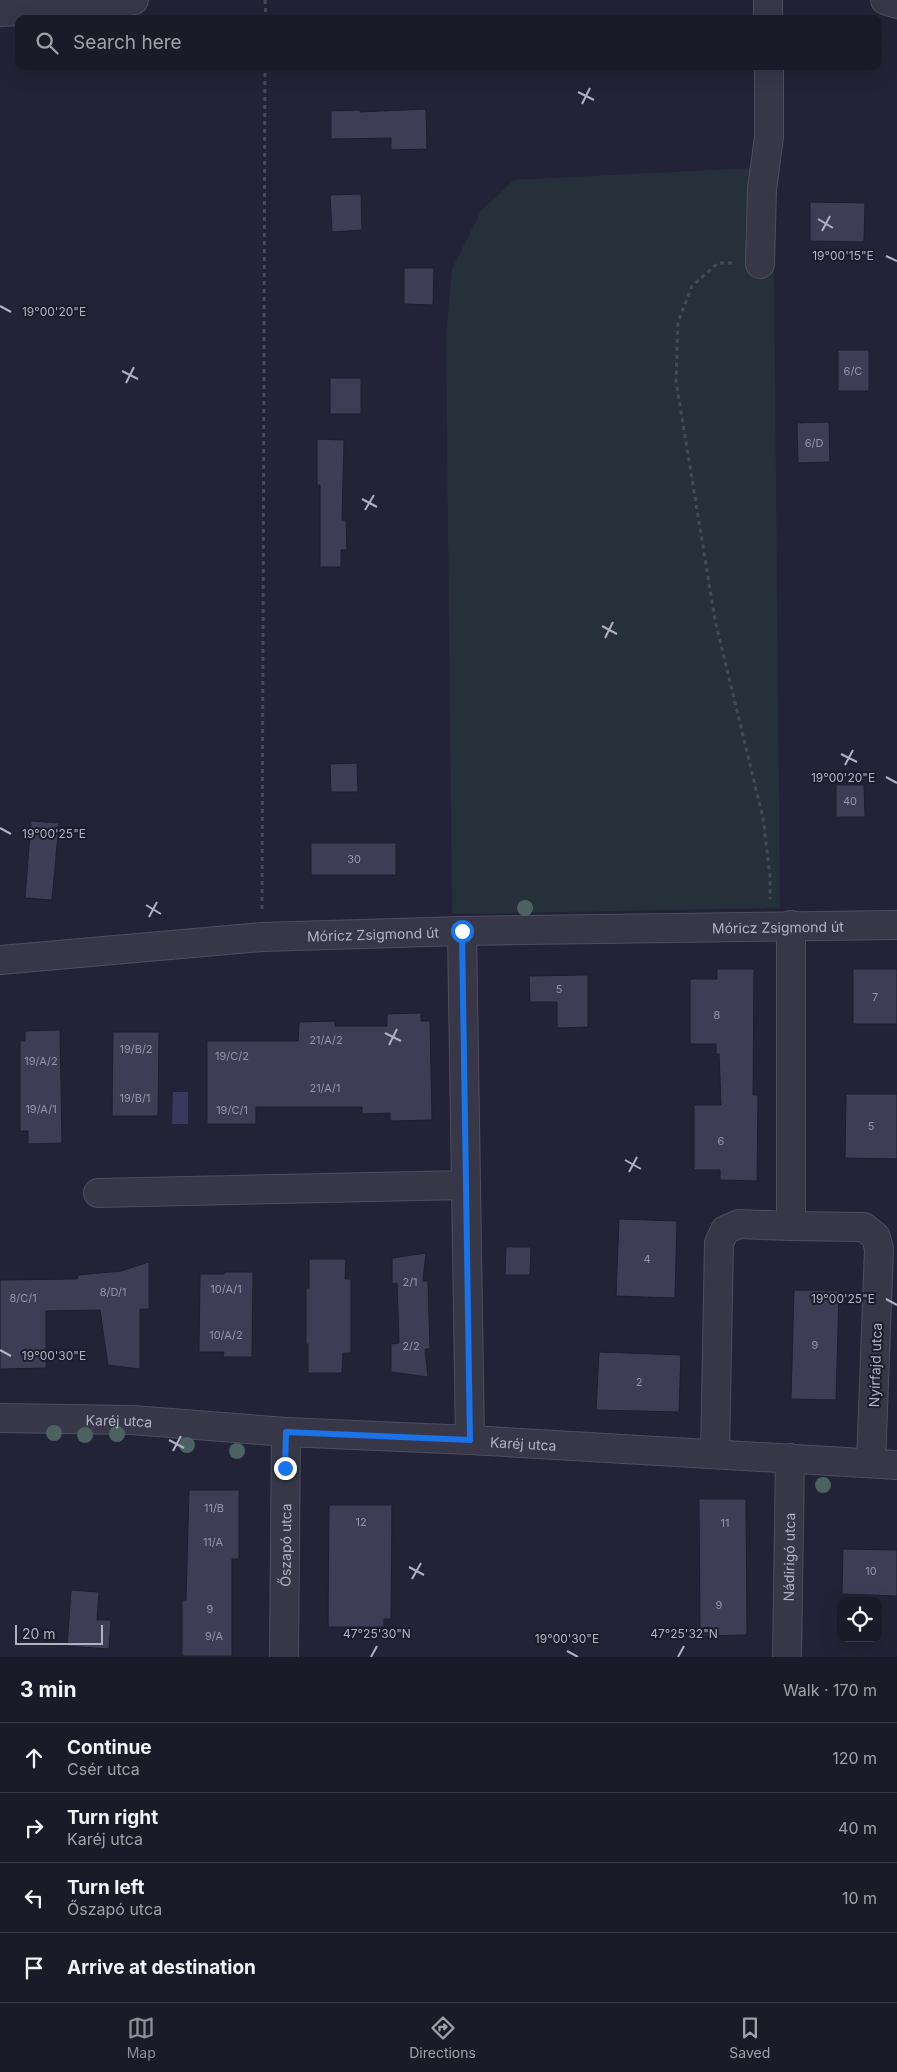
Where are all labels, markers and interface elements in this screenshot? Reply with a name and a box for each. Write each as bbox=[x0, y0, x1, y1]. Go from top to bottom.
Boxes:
search box bbox=[15, 15, 882, 70]
icon: search bbox=[33, 29, 61, 57]
text: Search here bbox=[73, 31, 182, 54]
text: 19°00'15"E bbox=[812, 248, 874, 263]
text: 19°00'20"E bbox=[22, 304, 86, 319]
house number: 6/C bbox=[844, 364, 862, 378]
house number: 6/D bbox=[805, 436, 823, 450]
text: 19°00'20"E bbox=[811, 770, 875, 785]
house number: 40 bbox=[843, 794, 857, 808]
text: 19°00'25"E bbox=[22, 826, 86, 841]
house number: 30 bbox=[347, 852, 361, 866]
street label: Móricz Zsigmond út bbox=[712, 917, 844, 936]
route start bbox=[451, 920, 474, 943]
street label: Móricz Zsigmond út bbox=[307, 923, 440, 944]
house number: 5 bbox=[556, 982, 563, 996]
house number: 7 bbox=[872, 990, 878, 1004]
house number: 8 bbox=[714, 1008, 721, 1022]
house number: 21/A/2 bbox=[309, 1033, 343, 1047]
house number: 19/B/2 bbox=[119, 1042, 153, 1056]
house number: 19/C/2 bbox=[215, 1049, 249, 1063]
house number: 19/A/2 bbox=[24, 1054, 58, 1068]
house number: 21/A/1 bbox=[309, 1081, 341, 1095]
house number: 19/B/1 bbox=[120, 1091, 150, 1105]
house number: 19/A/1 bbox=[25, 1102, 57, 1116]
house number: 19/C/1 bbox=[216, 1103, 248, 1117]
house number: 5 bbox=[868, 1119, 875, 1133]
house number: 6 bbox=[718, 1134, 725, 1148]
house number: 4 bbox=[643, 1252, 651, 1266]
house number: 2/1 bbox=[402, 1275, 418, 1289]
house number: 10/A/1 bbox=[210, 1282, 242, 1296]
house number: 8/D/1 bbox=[100, 1285, 126, 1299]
house number: 8/C/1 bbox=[9, 1291, 37, 1305]
text: 19°00'25"E bbox=[811, 1291, 875, 1306]
street label: Nyírfajd utca bbox=[865, 1322, 885, 1408]
house number: 10/A/2 bbox=[209, 1328, 243, 1342]
house number: 9 bbox=[812, 1338, 819, 1352]
house number: 2/2 bbox=[402, 1339, 420, 1353]
text: 19°00'30"E bbox=[22, 1348, 86, 1363]
house number: 2 bbox=[636, 1375, 642, 1389]
street label: Karéj utca bbox=[86, 1411, 153, 1430]
street label: Karéj utca bbox=[490, 1433, 557, 1454]
route end bbox=[274, 1457, 297, 1480]
house number: 11/B bbox=[204, 1501, 224, 1515]
street label: Őszapó utca bbox=[276, 1503, 294, 1587]
street label: Nádirigó utca bbox=[779, 1512, 798, 1602]
house number: 12 bbox=[355, 1515, 367, 1529]
house number: 11 bbox=[721, 1516, 729, 1530]
house number: 11/A bbox=[203, 1535, 224, 1549]
house number: 10 bbox=[865, 1564, 877, 1578]
map controls bbox=[837, 1597, 882, 1642]
button: locate bbox=[837, 1597, 882, 1642]
house number: 9 bbox=[716, 1598, 723, 1612]
house number: 9 bbox=[207, 1602, 214, 1616]
scale bar bbox=[15, 1622, 102, 1645]
text: 20 m bbox=[22, 1625, 56, 1642]
text: 47°25'30"N bbox=[343, 1626, 411, 1641]
text: 47°25'32"N bbox=[650, 1626, 718, 1641]
house number: 9/A bbox=[205, 1629, 223, 1643]
text: 19°00'30"E bbox=[535, 1631, 599, 1646]
text: 3 min bbox=[20, 1677, 76, 1702]
text: Walk · 170 m bbox=[783, 1680, 877, 1700]
text: Continue bbox=[67, 1736, 152, 1759]
icon: ahead bbox=[20, 1744, 48, 1772]
text: 120 m bbox=[832, 1748, 877, 1768]
text: Csér utca bbox=[67, 1759, 140, 1779]
text: Turn right bbox=[67, 1806, 158, 1829]
icon: right bbox=[20, 1814, 48, 1842]
text: 40 m bbox=[838, 1818, 877, 1838]
text: Karéj utca bbox=[67, 1829, 143, 1849]
text: Turn left bbox=[67, 1876, 145, 1899]
icon: left bbox=[20, 1884, 48, 1912]
text: 10 m bbox=[842, 1888, 877, 1908]
text: Őszapó utca bbox=[67, 1899, 162, 1919]
icon: arrive bbox=[20, 1954, 48, 1982]
text: Arrive at destination bbox=[67, 1956, 256, 1979]
tab: Map bbox=[127, 2014, 156, 2061]
tab: Directions bbox=[409, 2014, 476, 2061]
tab: Saved bbox=[729, 2014, 770, 2061]

